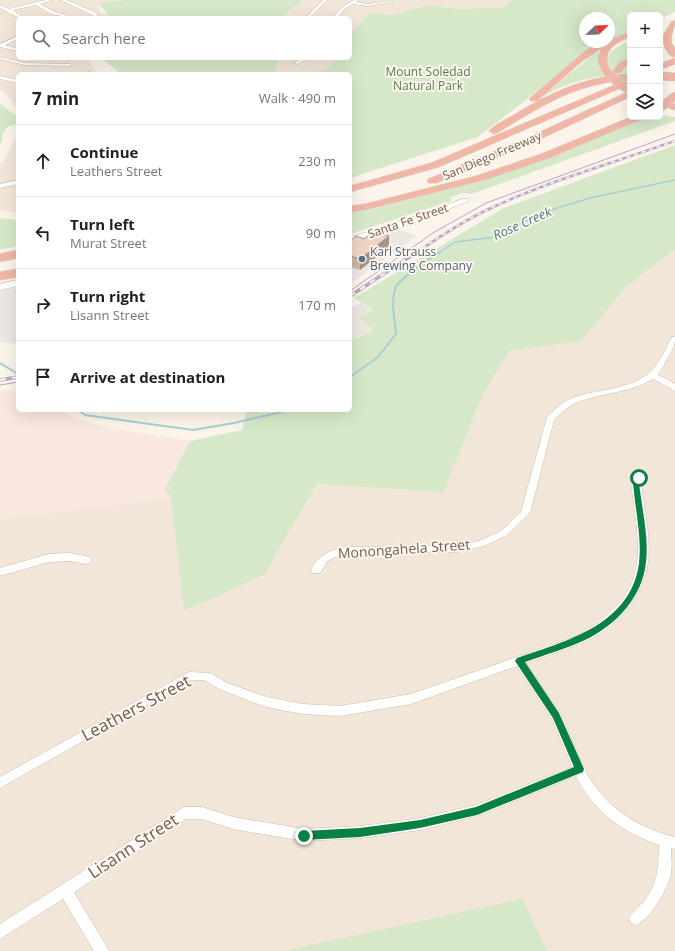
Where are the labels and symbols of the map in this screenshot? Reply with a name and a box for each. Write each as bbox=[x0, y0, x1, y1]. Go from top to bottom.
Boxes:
north arrow bbox=[579, 12, 615, 48]
park label: Mount Soledad Natural Park bbox=[385, 63, 471, 94]
street label: San Diego Freeway bbox=[440, 127, 545, 184]
street label: Santa Fe Street bbox=[365, 199, 450, 242]
water label: Rose Creek bbox=[490, 202, 555, 244]
place label: Karl Strauss Brewing Company bbox=[370, 243, 473, 274]
marker: Karl Strauss Brewing Company bbox=[357, 254, 367, 264]
route start bbox=[630, 469, 648, 487]
street label: Monongahela Street bbox=[337, 534, 471, 563]
street label: Leathers Street bbox=[77, 669, 195, 746]
street label: Lisann Street bbox=[83, 808, 182, 883]
route end bbox=[295, 827, 313, 845]

